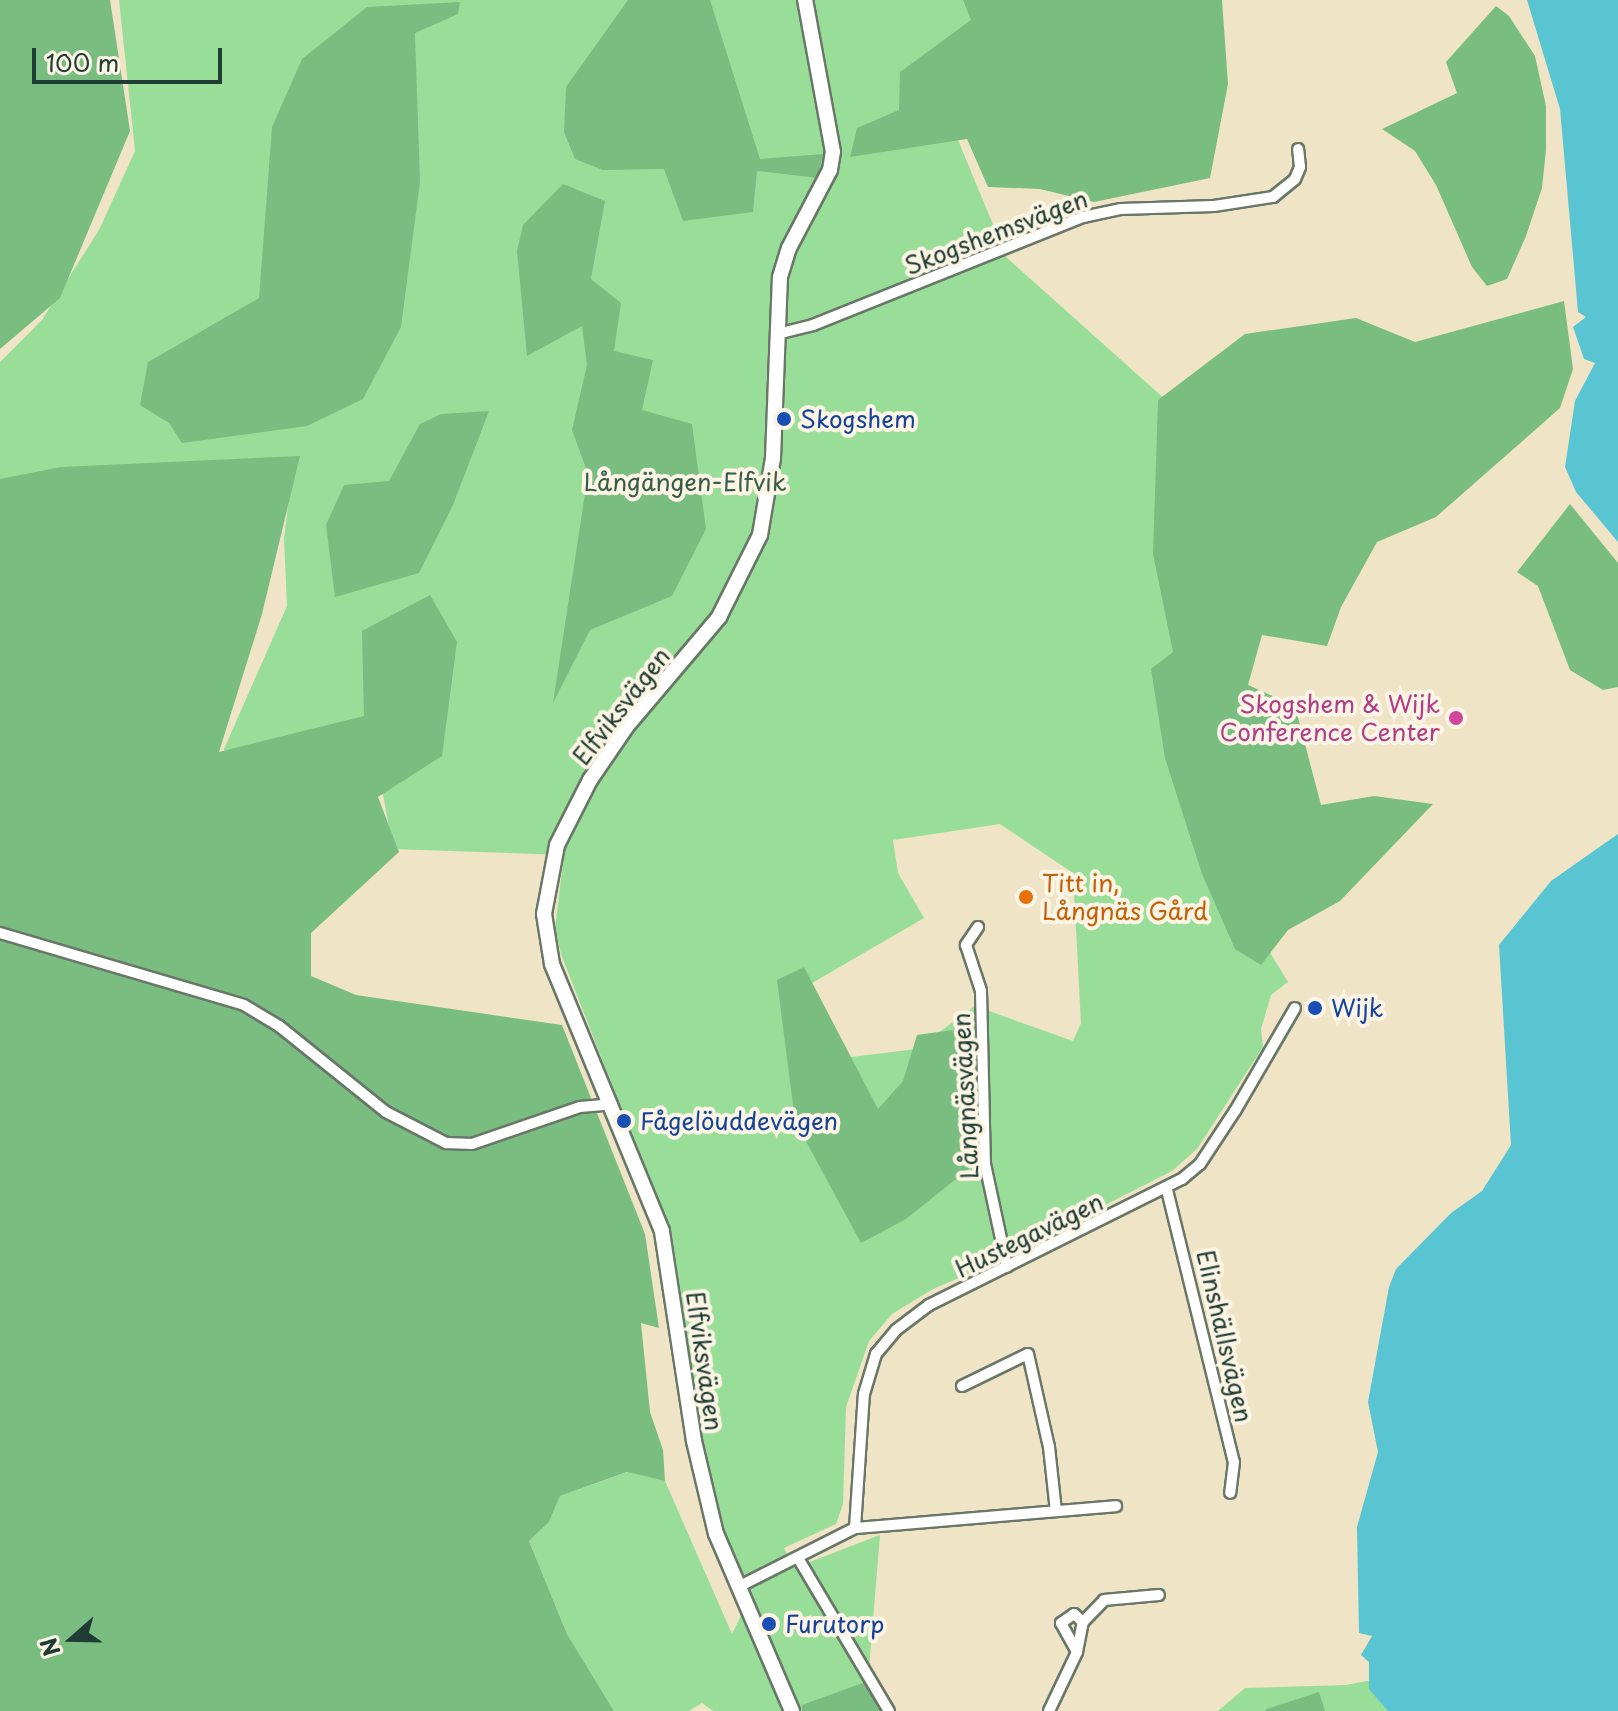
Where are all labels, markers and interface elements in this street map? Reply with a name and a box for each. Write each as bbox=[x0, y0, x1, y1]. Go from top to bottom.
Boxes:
scale bar bbox=[36, 32, 226, 82]
text: 100 m bbox=[46, 44, 119, 80]
street label: Skogshemsvägen bbox=[900, 184, 1092, 280]
place label: Skogshem bbox=[800, 405, 916, 433]
marker: Skogshem bbox=[775, 410, 793, 428]
park label: Långängen-Elfvik bbox=[583, 468, 787, 496]
street label: Elfviksvägen bbox=[566, 642, 676, 770]
place label: Skogshem & Wijk Conference Center bbox=[1220, 690, 1440, 746]
marker: Skogshem & Wijk Conference Center bbox=[1447, 709, 1465, 727]
place label: Titt in, Långnäs Gård bbox=[1042, 869, 1207, 925]
marker: Titt in, Långnäs Gård bbox=[1017, 888, 1035, 906]
place label: Wijk bbox=[1331, 994, 1383, 1022]
marker: Wijk bbox=[1306, 999, 1324, 1017]
street label: Långnäsvägen bbox=[946, 1012, 984, 1180]
place label: Fågelöuddevägen bbox=[640, 1107, 838, 1135]
marker: Fågelöuddevägen bbox=[615, 1112, 633, 1130]
street label: Hustegavägen bbox=[950, 1187, 1108, 1283]
street label: Elinshällsvägen bbox=[1191, 1247, 1259, 1425]
street label: Elfviksvägen bbox=[681, 1289, 729, 1433]
north arrow bbox=[32, 1599, 112, 1679]
place label: Furutorp bbox=[785, 1610, 884, 1638]
marker: Furutorp bbox=[760, 1615, 778, 1633]
text: N bbox=[30, 1634, 67, 1661]

